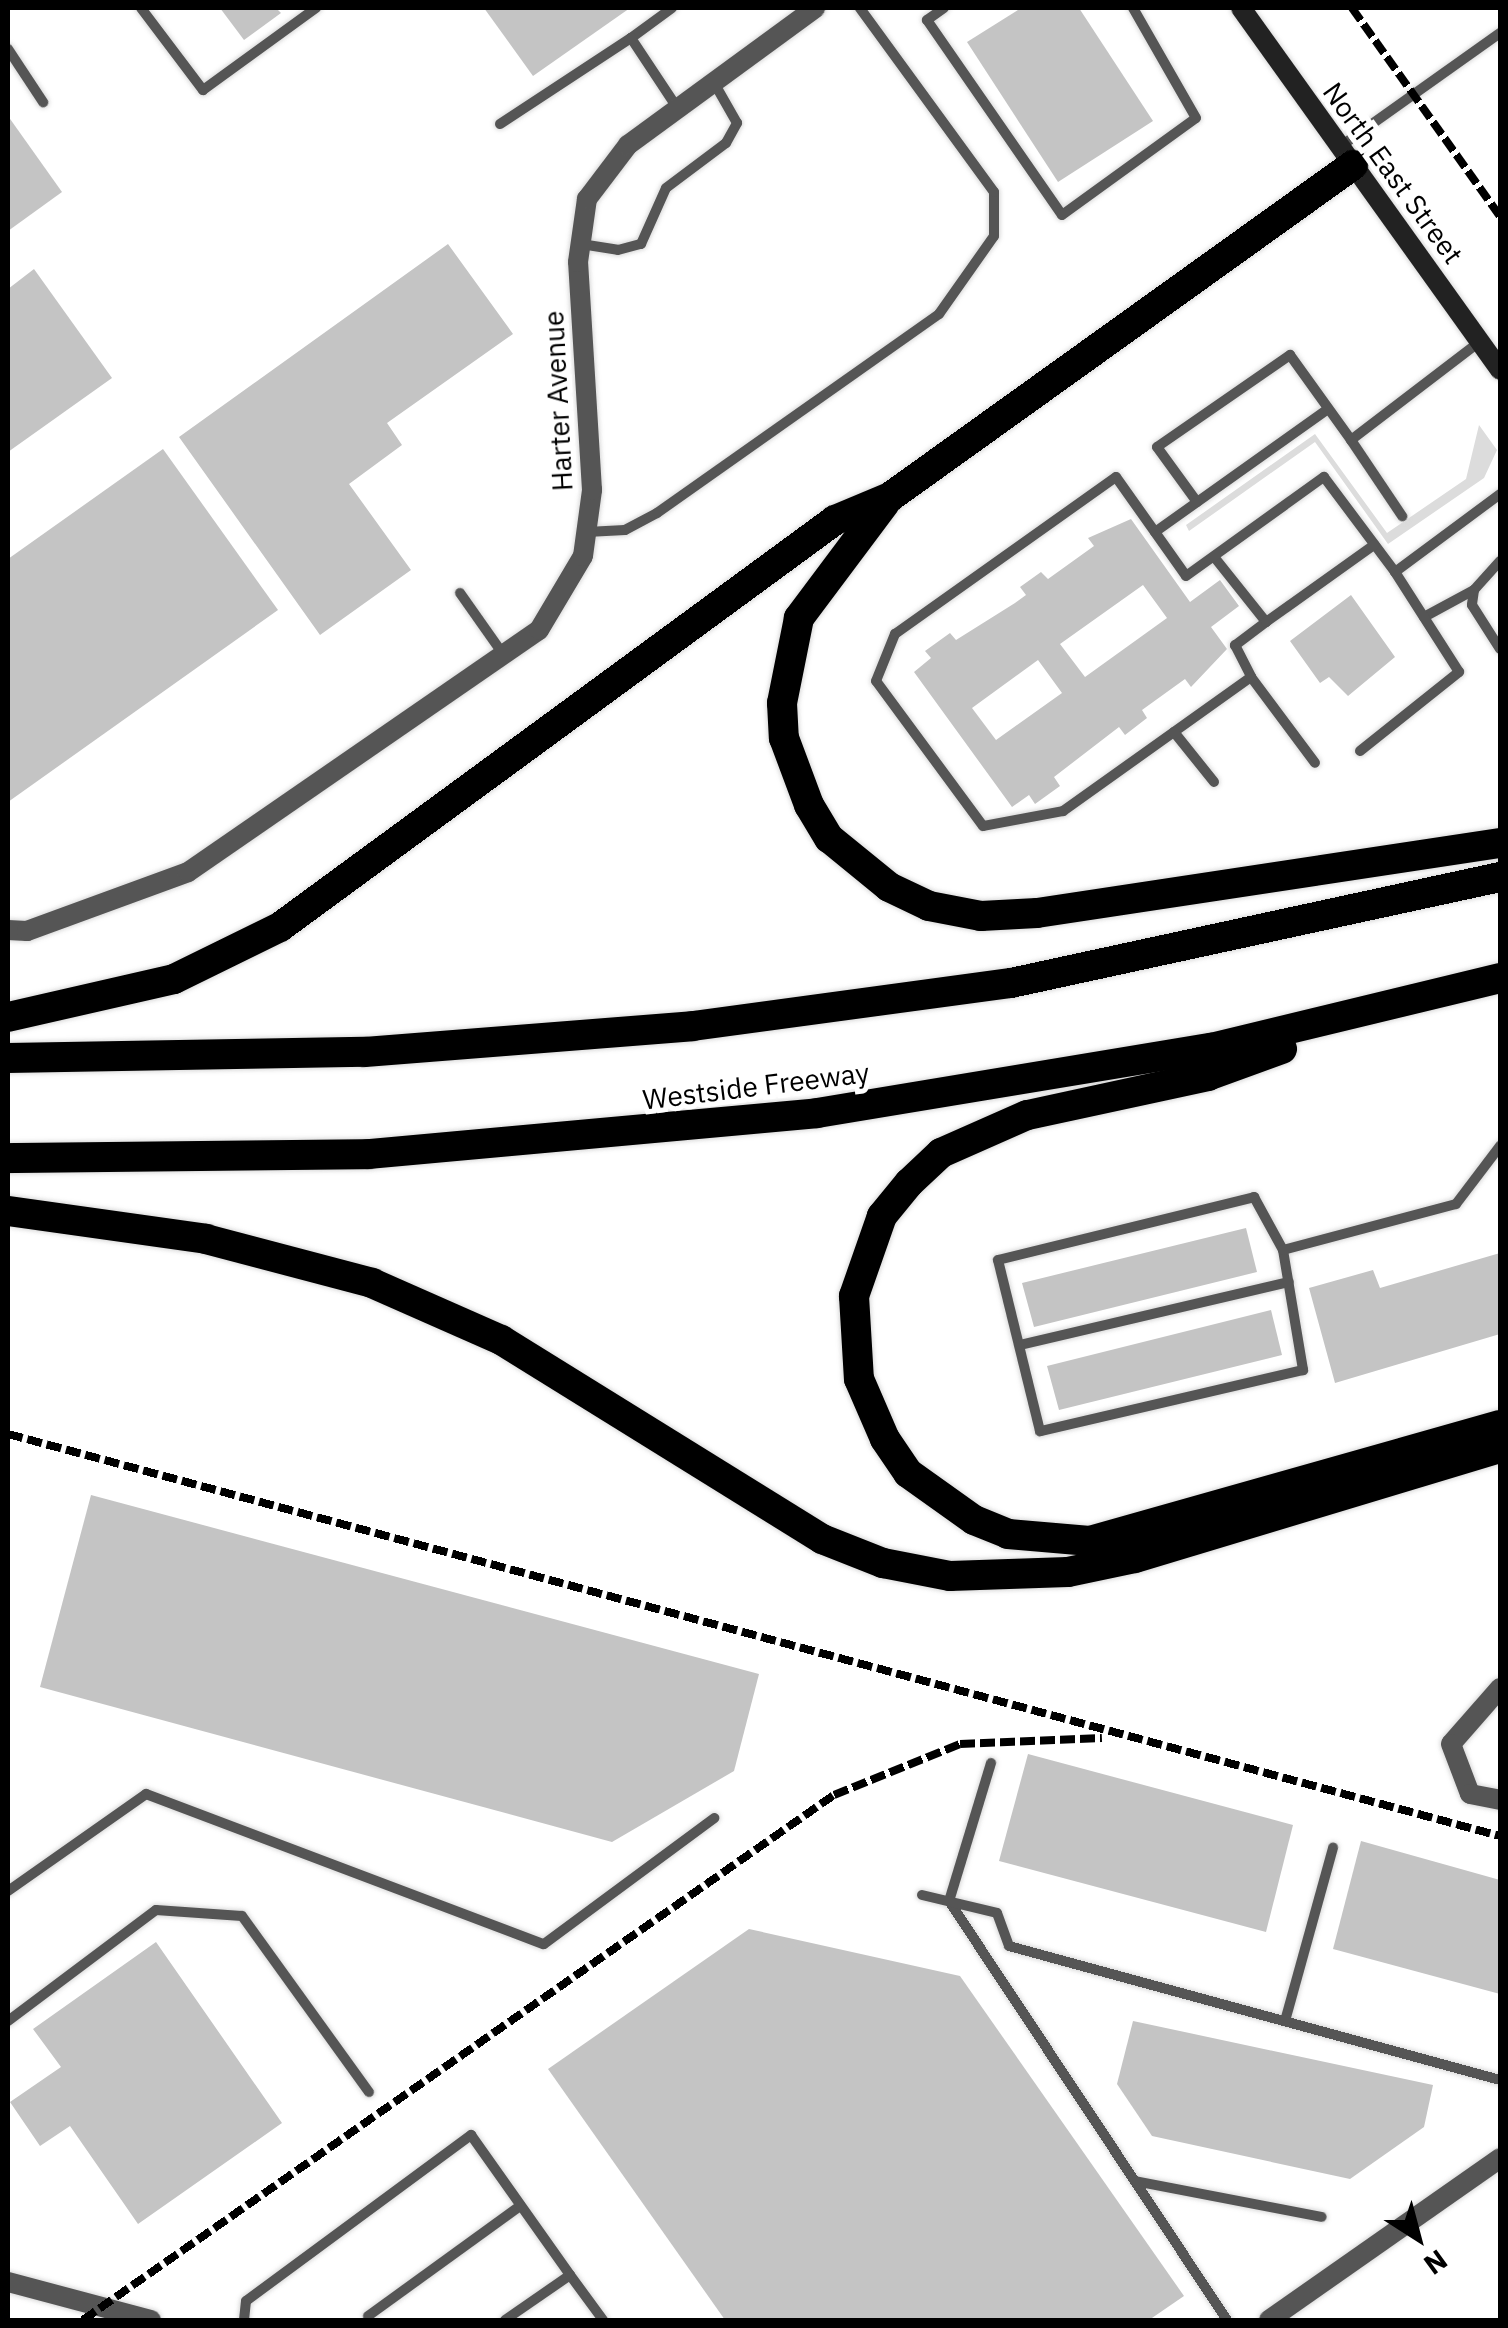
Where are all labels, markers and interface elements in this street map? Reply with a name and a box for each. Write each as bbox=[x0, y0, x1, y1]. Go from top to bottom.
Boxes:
street label: North East Street bbox=[1316, 76, 1470, 270]
street label: Harter Avenue bbox=[536, 310, 580, 492]
street label: Westside Freeway bbox=[641, 1055, 871, 1117]
north arrow bbox=[1368, 2188, 1468, 2288]
text: N bbox=[1417, 2242, 1455, 2284]

